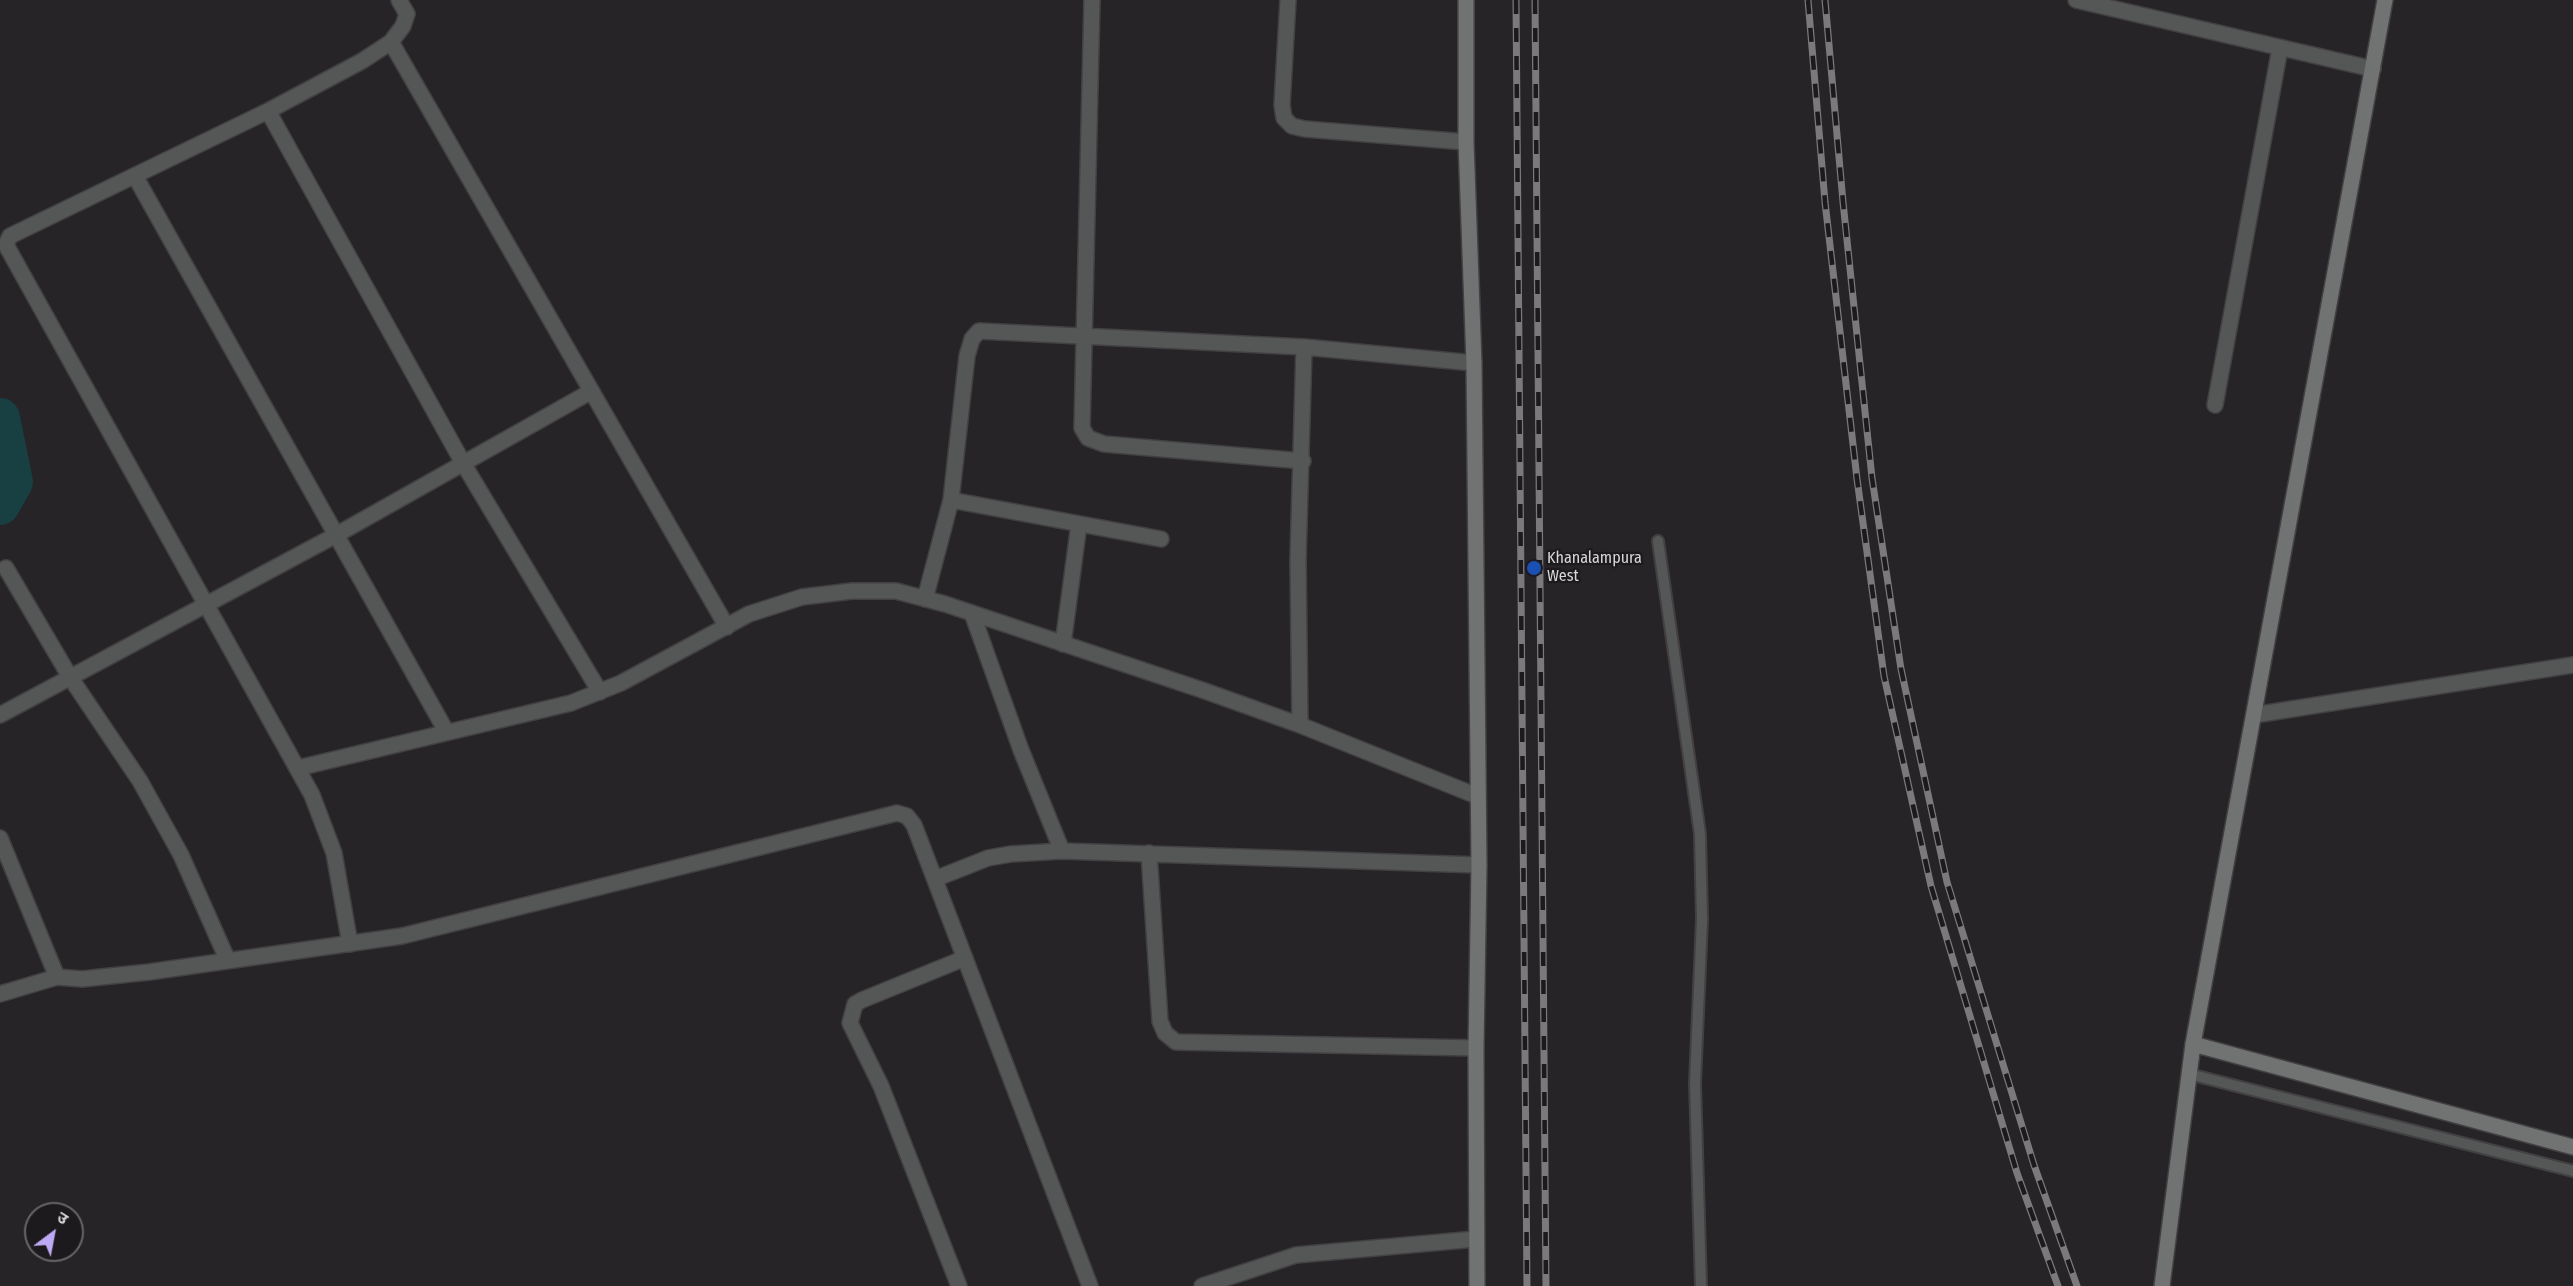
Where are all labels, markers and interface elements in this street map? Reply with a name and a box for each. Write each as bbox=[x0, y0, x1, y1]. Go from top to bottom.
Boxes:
place label: Khanalampura West bbox=[1547, 549, 1642, 587]
marker: Khanalampura West bbox=[1525, 559, 1543, 577]
north arrow bbox=[24, 1202, 84, 1262]
text: उ bbox=[54, 1207, 72, 1229]

